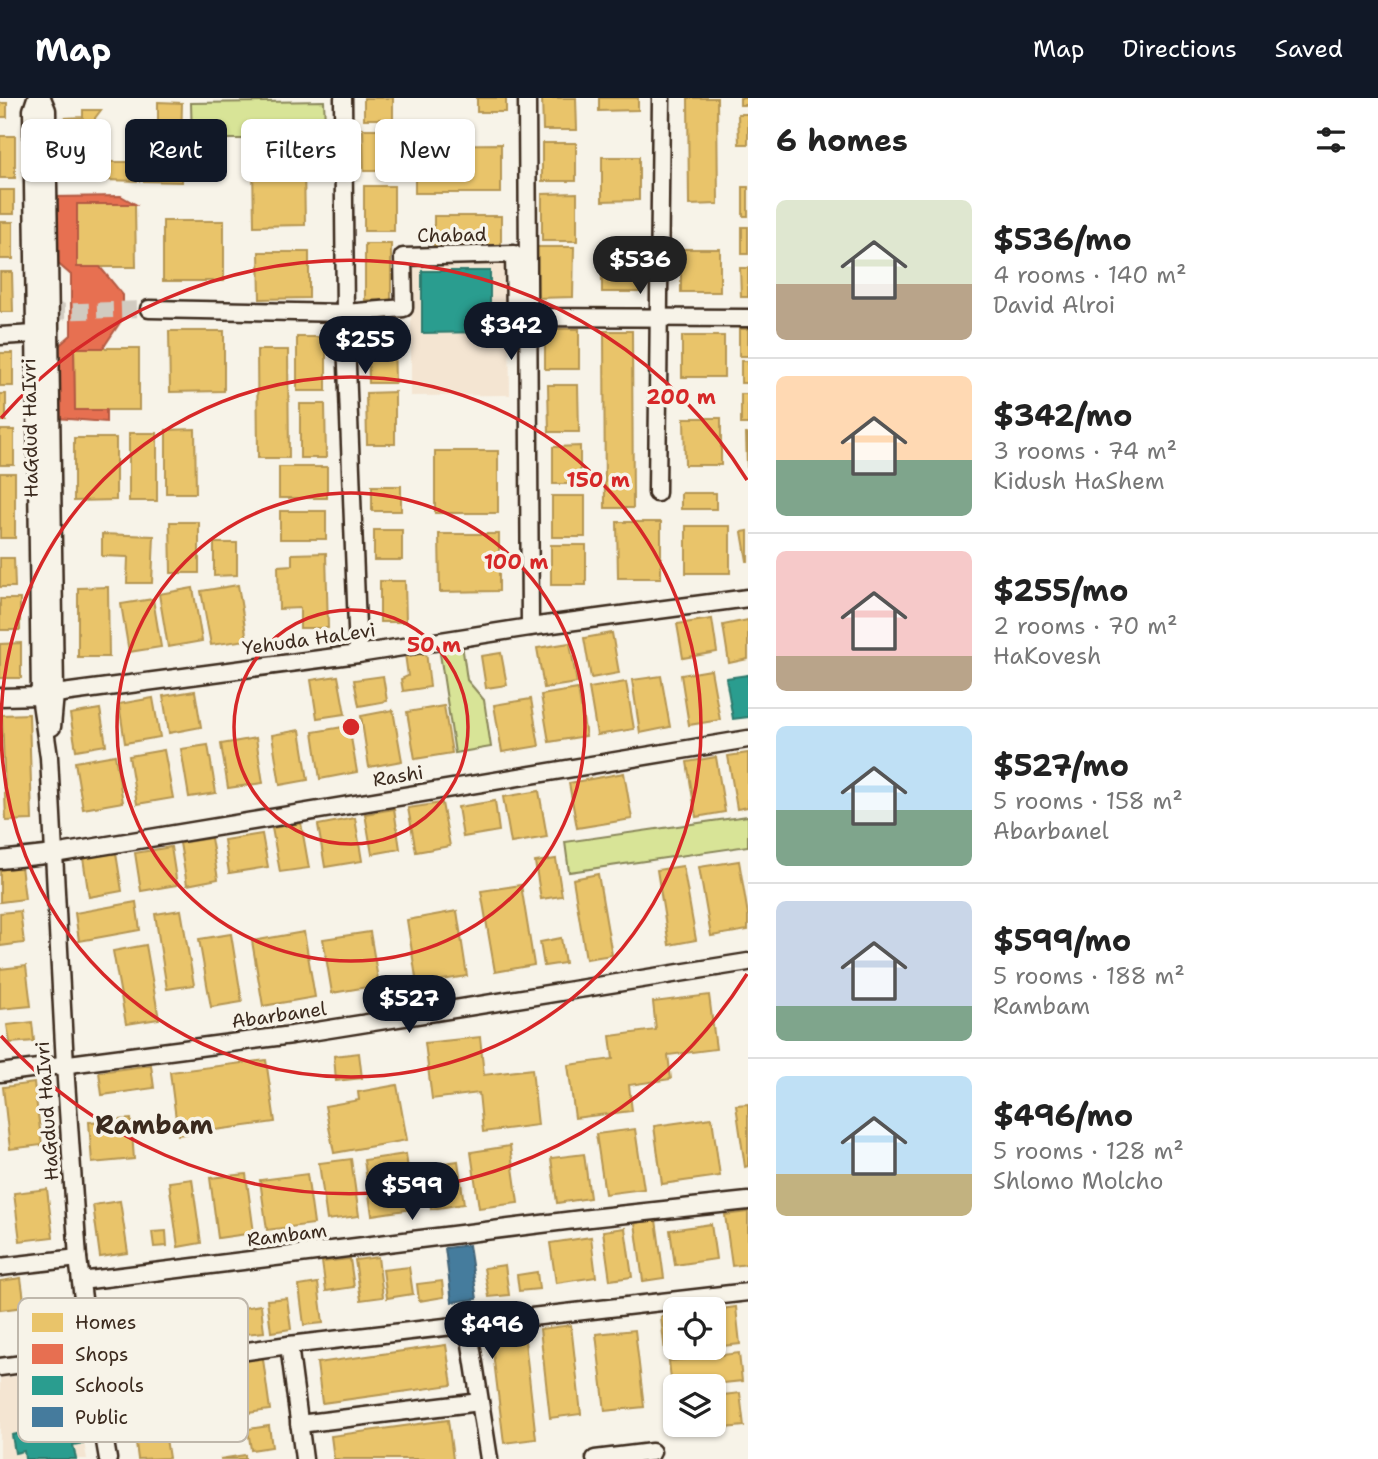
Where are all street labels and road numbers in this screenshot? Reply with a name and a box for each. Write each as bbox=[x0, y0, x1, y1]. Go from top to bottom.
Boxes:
street label: Chabad bbox=[417, 222, 487, 248]
street label: HaGdud HaIvri bbox=[16, 358, 44, 498]
street label: Yehuda HaLevi bbox=[241, 617, 377, 661]
street label: Rashi bbox=[371, 760, 425, 792]
street label: Abarbanel bbox=[230, 996, 328, 1034]
street label: HaGdud HaIvri bbox=[30, 1040, 64, 1182]
street label: Rambam bbox=[246, 1218, 328, 1252]

